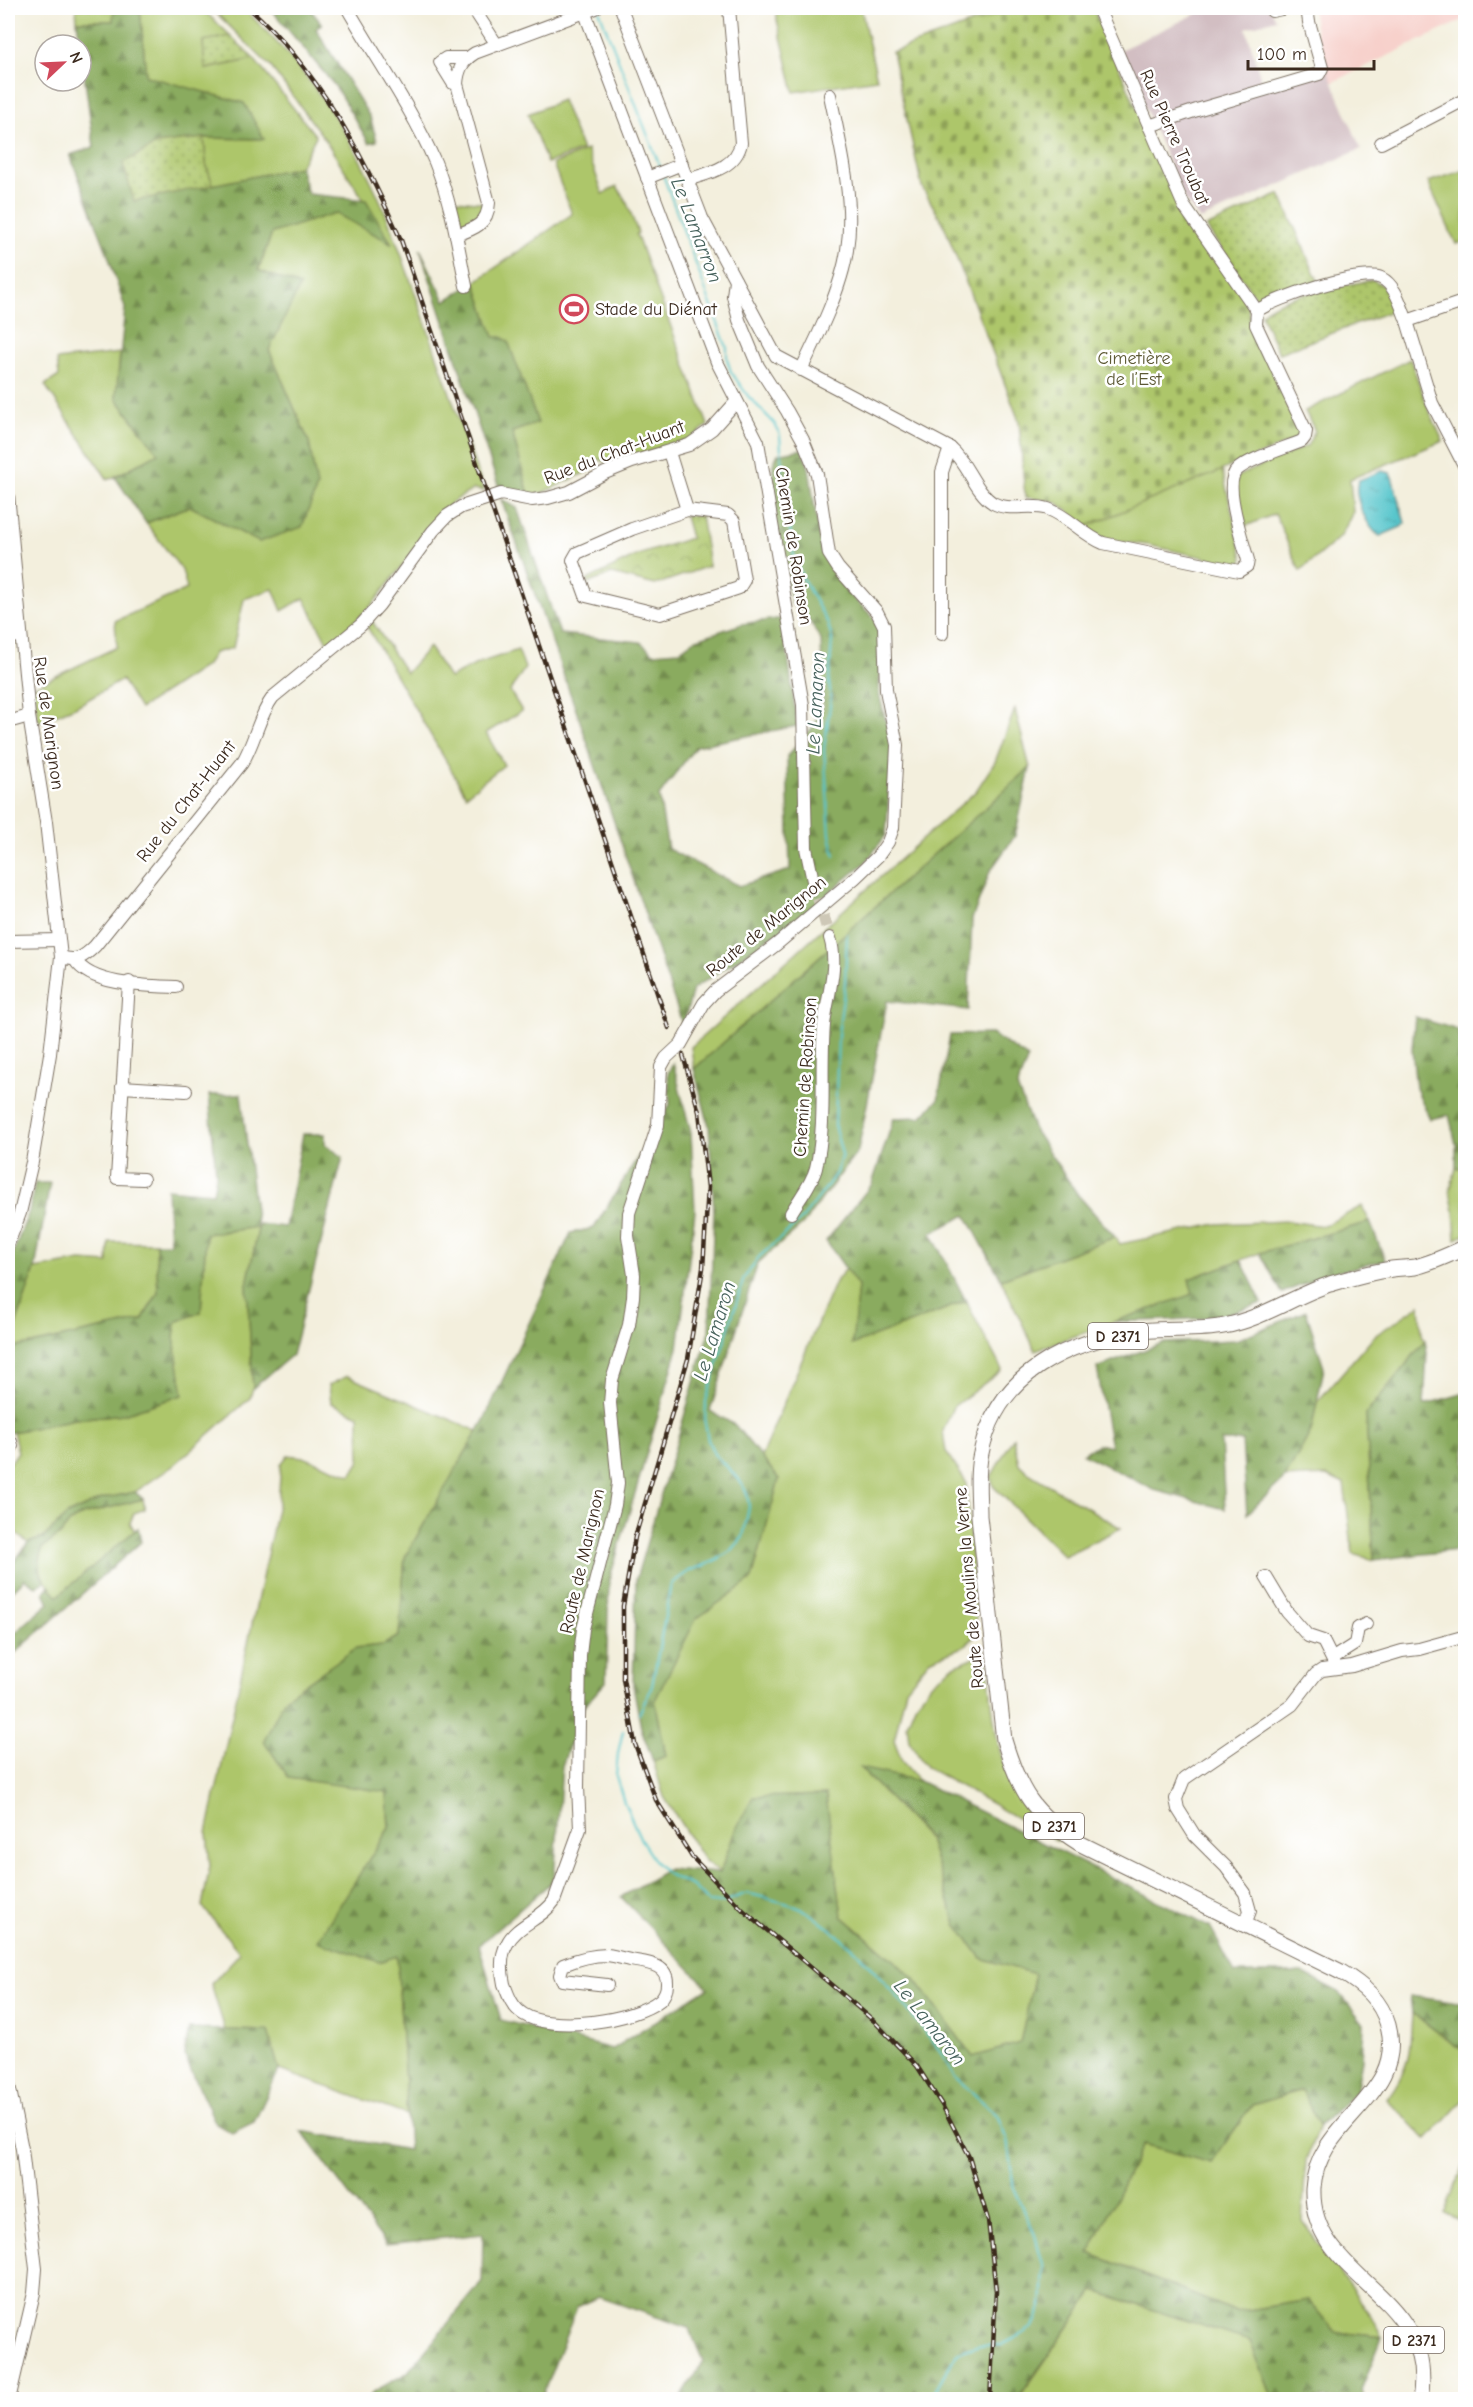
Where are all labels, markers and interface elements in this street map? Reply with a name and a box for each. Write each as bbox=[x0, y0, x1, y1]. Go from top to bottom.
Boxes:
north arrow bbox=[33, 33, 93, 93]
scale bar bbox=[1248, 33, 1374, 71]
text: 100 m bbox=[1257, 44, 1307, 65]
text: N bbox=[66, 49, 86, 66]
street label: Rue Pierre Troubat bbox=[1135, 66, 1214, 209]
water label: Le Lamarron bbox=[666, 174, 727, 286]
sports icon: Stade du Diénat bbox=[558, 293, 590, 325]
place label: Stade du Diénat bbox=[595, 299, 718, 320]
park label: Cimetière de l’Est bbox=[1097, 348, 1171, 390]
street label: Rue du Chat-Huant bbox=[541, 416, 688, 489]
street label: Chemin de Robinson bbox=[771, 465, 816, 627]
water label: Le Lamaron bbox=[801, 651, 830, 755]
street label: Rue de Marignon bbox=[29, 655, 68, 791]
street label: Rue du Chat-Huant bbox=[132, 736, 241, 866]
street label: Route de Marignon bbox=[702, 872, 830, 981]
street label: Chemin de Robinson bbox=[789, 997, 822, 1157]
water label: Le Lamaron bbox=[688, 1279, 740, 1384]
road number: D 2371 bbox=[1088, 1323, 1148, 1349]
street label: Route de Marignon bbox=[556, 1487, 609, 1636]
street label: Route de Moulins la Verne bbox=[950, 1487, 989, 1689]
road number: D 2371 bbox=[1024, 1813, 1084, 1839]
water label: Le Lamaron bbox=[889, 1975, 970, 2070]
road number: D 2371 bbox=[1384, 2327, 1444, 2353]

